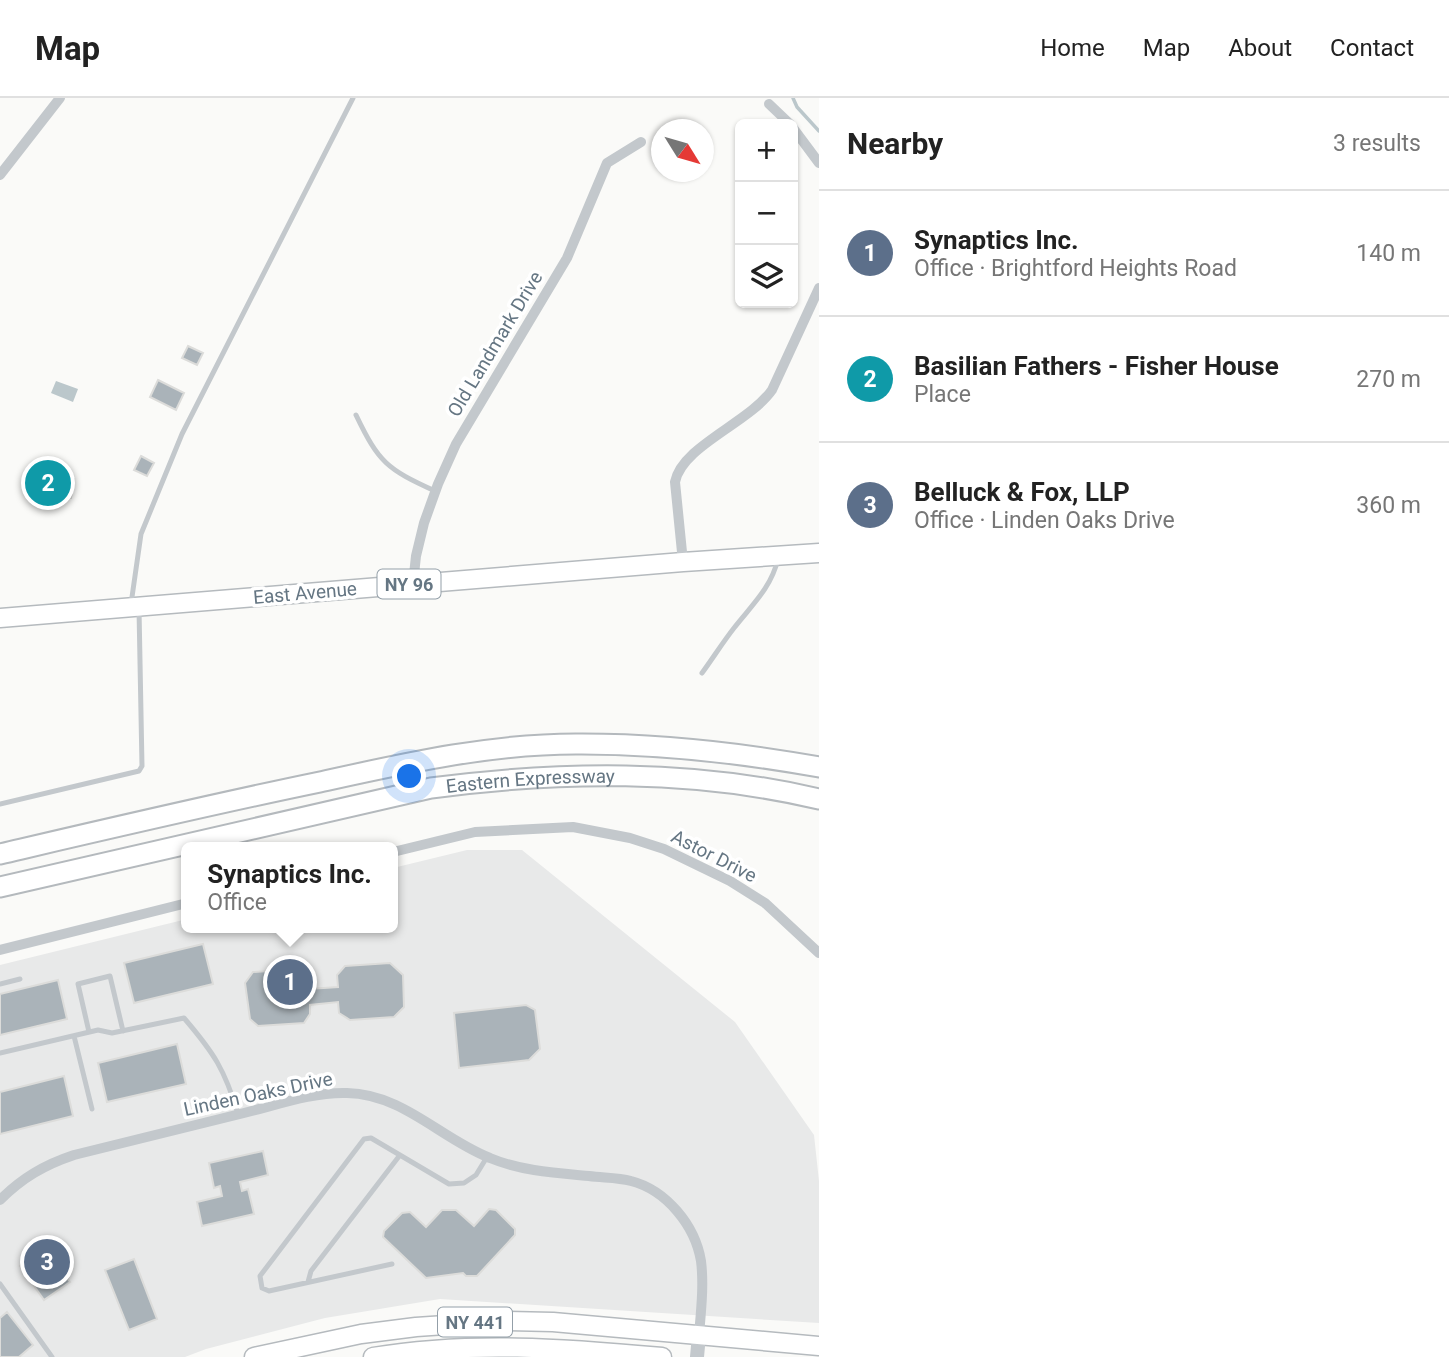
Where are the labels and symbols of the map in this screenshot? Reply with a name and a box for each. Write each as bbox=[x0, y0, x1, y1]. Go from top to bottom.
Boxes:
north arrow bbox=[651, 119, 714, 182]
street label: Old Landmark Drive bbox=[443, 267, 547, 421]
pin: 2 bbox=[25, 457, 71, 509]
road number: NY 96 bbox=[378, 570, 440, 598]
street label: East Avenue bbox=[252, 577, 358, 609]
your location bbox=[392, 759, 426, 793]
street label: Eastern Expressway bbox=[445, 764, 615, 798]
street label: Astor Drive bbox=[667, 825, 761, 887]
pin: 1 bbox=[267, 956, 313, 1008]
street label: Linden Oaks Drive bbox=[181, 1067, 335, 1121]
pin: 3 bbox=[24, 1236, 70, 1288]
road number: NY 441 bbox=[438, 1308, 512, 1336]

